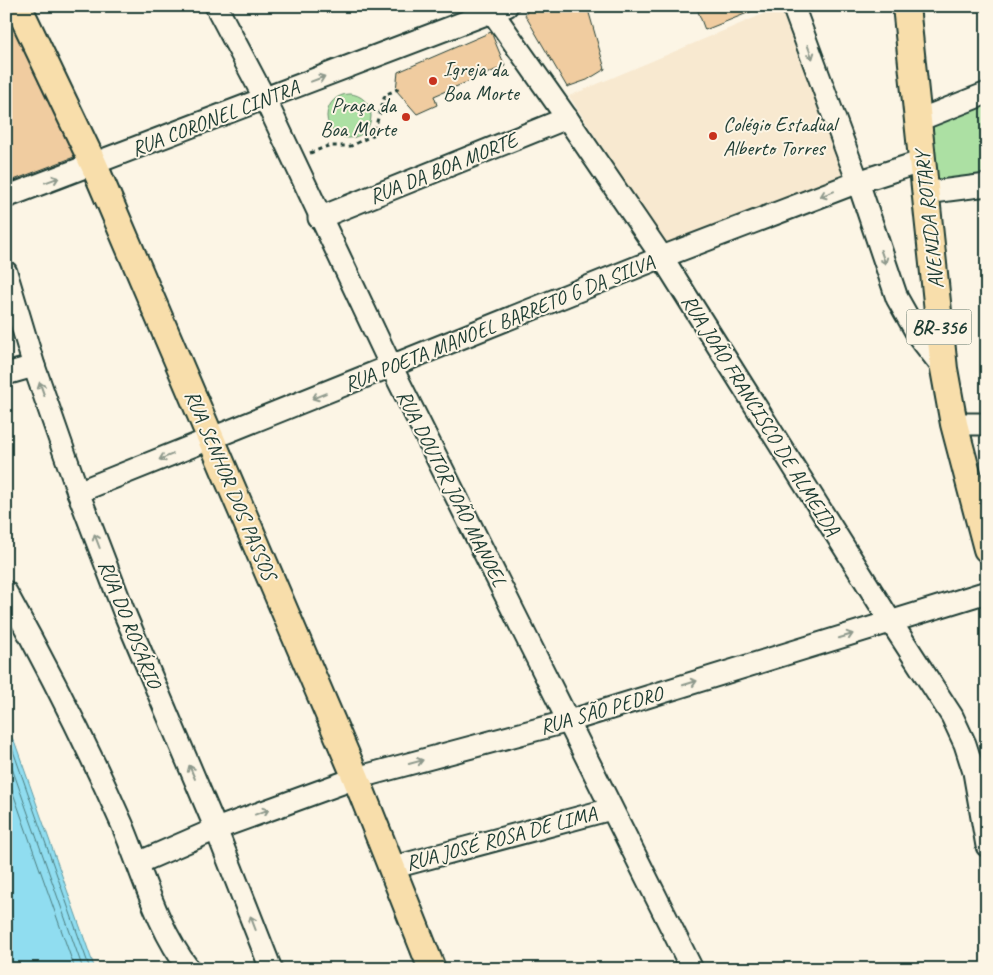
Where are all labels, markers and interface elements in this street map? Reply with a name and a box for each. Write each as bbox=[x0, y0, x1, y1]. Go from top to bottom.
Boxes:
one-way arrow bbox=[806, 44, 815, 59]
place label: Igreja da Boa Morte bbox=[443, 56, 521, 106]
street label: RUA CORONEL CINTRA bbox=[128, 74, 304, 162]
one-way arrow bbox=[310, 74, 325, 83]
marker: Igreja da Boa Morte bbox=[427, 75, 439, 87]
place label: Praça da Boa Morte bbox=[320, 92, 398, 142]
marker: Praça da Boa Morte bbox=[400, 111, 412, 123]
place label: Colégio Estadual Alberto Torres bbox=[723, 111, 840, 161]
street label: RUA DA BOA MORTE bbox=[365, 125, 523, 209]
marker: Colégio Estadual Alberto Torres bbox=[707, 130, 719, 142]
street label: AVENIDA ROTARY bbox=[908, 145, 949, 290]
one-way arrow bbox=[44, 175, 59, 184]
one-way arrow bbox=[820, 190, 836, 199]
street label: RUA POETA MANOEL BARRETO G DA SILVA bbox=[340, 249, 658, 397]
one-way arrow bbox=[879, 249, 888, 264]
street label: RUA JOÃO FRANCISCO DE ALMEIDA bbox=[676, 290, 846, 541]
road number: BR-356 bbox=[906, 310, 972, 344]
one-way arrow bbox=[37, 381, 46, 397]
street label: RUA DOUTOR JOÃO MANOEL bbox=[391, 385, 513, 592]
street label: RUA SENHOR DOS PASSOS bbox=[179, 386, 284, 586]
one-way arrow bbox=[311, 392, 327, 401]
one-way arrow bbox=[159, 453, 174, 462]
one-way arrow bbox=[92, 534, 101, 550]
street label: RUA DO ROSÁRIO bbox=[93, 556, 168, 694]
one-way arrow bbox=[837, 630, 853, 640]
one-way arrow bbox=[682, 678, 698, 688]
street label: RUA SÃO PEDRO bbox=[537, 679, 668, 740]
one-way arrow bbox=[408, 756, 424, 766]
one-way arrow bbox=[187, 765, 196, 780]
street label: RUA JOSÉ ROSA DE LIMA bbox=[403, 800, 600, 876]
one-way arrow bbox=[254, 807, 269, 816]
one-way arrow bbox=[248, 916, 257, 931]

